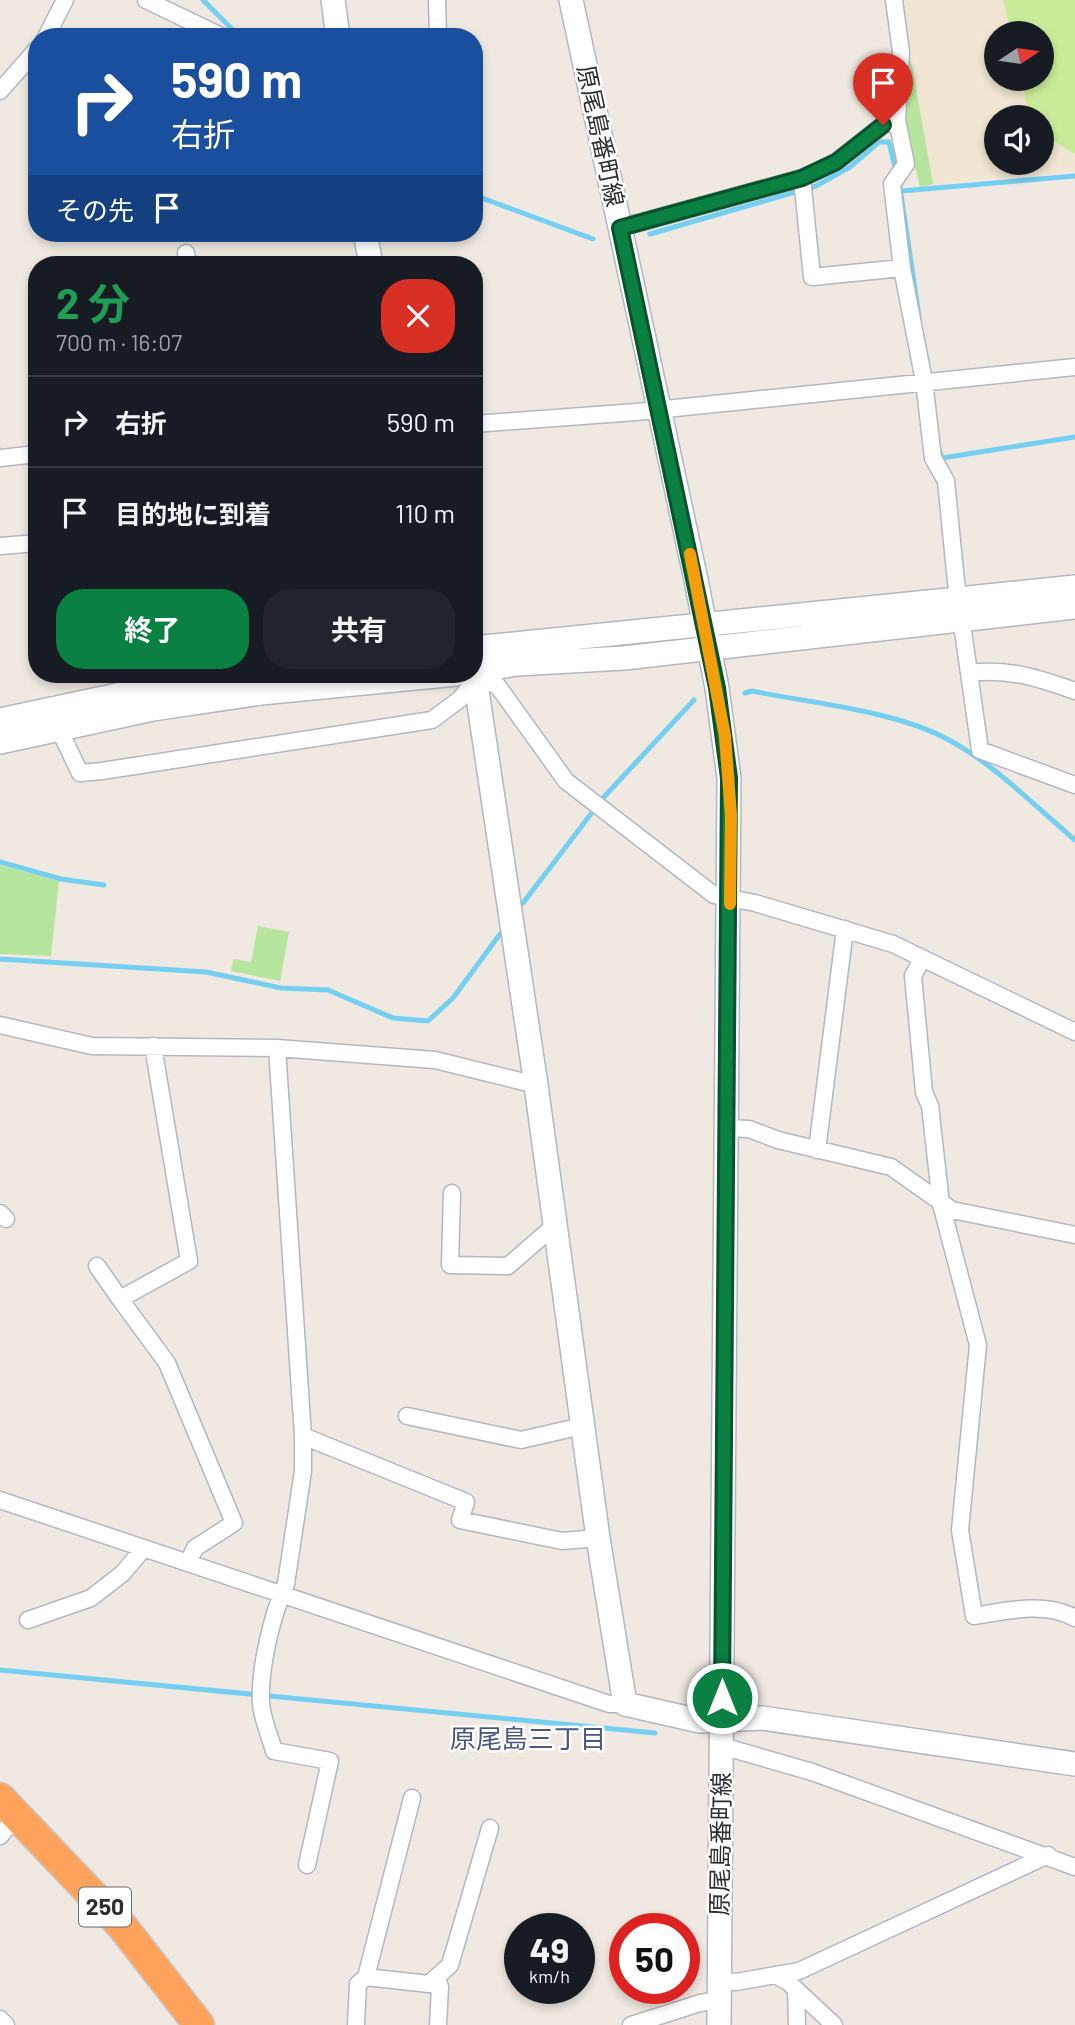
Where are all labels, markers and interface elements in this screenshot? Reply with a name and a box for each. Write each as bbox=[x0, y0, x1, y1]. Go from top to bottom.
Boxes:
north arrow bbox=[984, 21, 1054, 91]
map controls bbox=[984, 21, 1054, 175]
text: 590 m bbox=[171, 49, 302, 108]
pin bbox=[853, 53, 913, 125]
icon: right bbox=[56, 56, 147, 147]
street label: 原尾島番町線 bbox=[572, 62, 631, 209]
icon: arrive bbox=[864, 64, 902, 102]
button: sound bbox=[984, 105, 1054, 175]
text: 右折 bbox=[171, 114, 235, 152]
icon: arrive bbox=[148, 189, 186, 227]
text: その先 bbox=[56, 194, 134, 225]
text: 2 分 bbox=[56, 277, 130, 327]
button: close bbox=[381, 279, 455, 353]
text: 700 m · 16:07 bbox=[56, 328, 182, 356]
icon: right bbox=[56, 403, 94, 441]
text: 590 m bbox=[387, 406, 455, 437]
text: 右折 bbox=[115, 407, 167, 438]
icon: arrive bbox=[56, 494, 94, 532]
text: 110 m bbox=[395, 497, 455, 528]
text: 目的地に到着 bbox=[115, 498, 271, 529]
button: 終了 bbox=[56, 589, 249, 669]
button: 共有 bbox=[263, 589, 455, 669]
position arrow bbox=[685, 1661, 759, 1735]
district label: 原尾島三丁目 bbox=[450, 1722, 606, 1753]
street label: 原尾島番町線 bbox=[704, 1772, 735, 1916]
road number: 250 bbox=[79, 1888, 131, 1926]
speed limit sign: 50 bbox=[609, 1913, 700, 2004]
text: 49 bbox=[530, 1928, 569, 1970]
text: km/h bbox=[529, 1965, 570, 1987]

